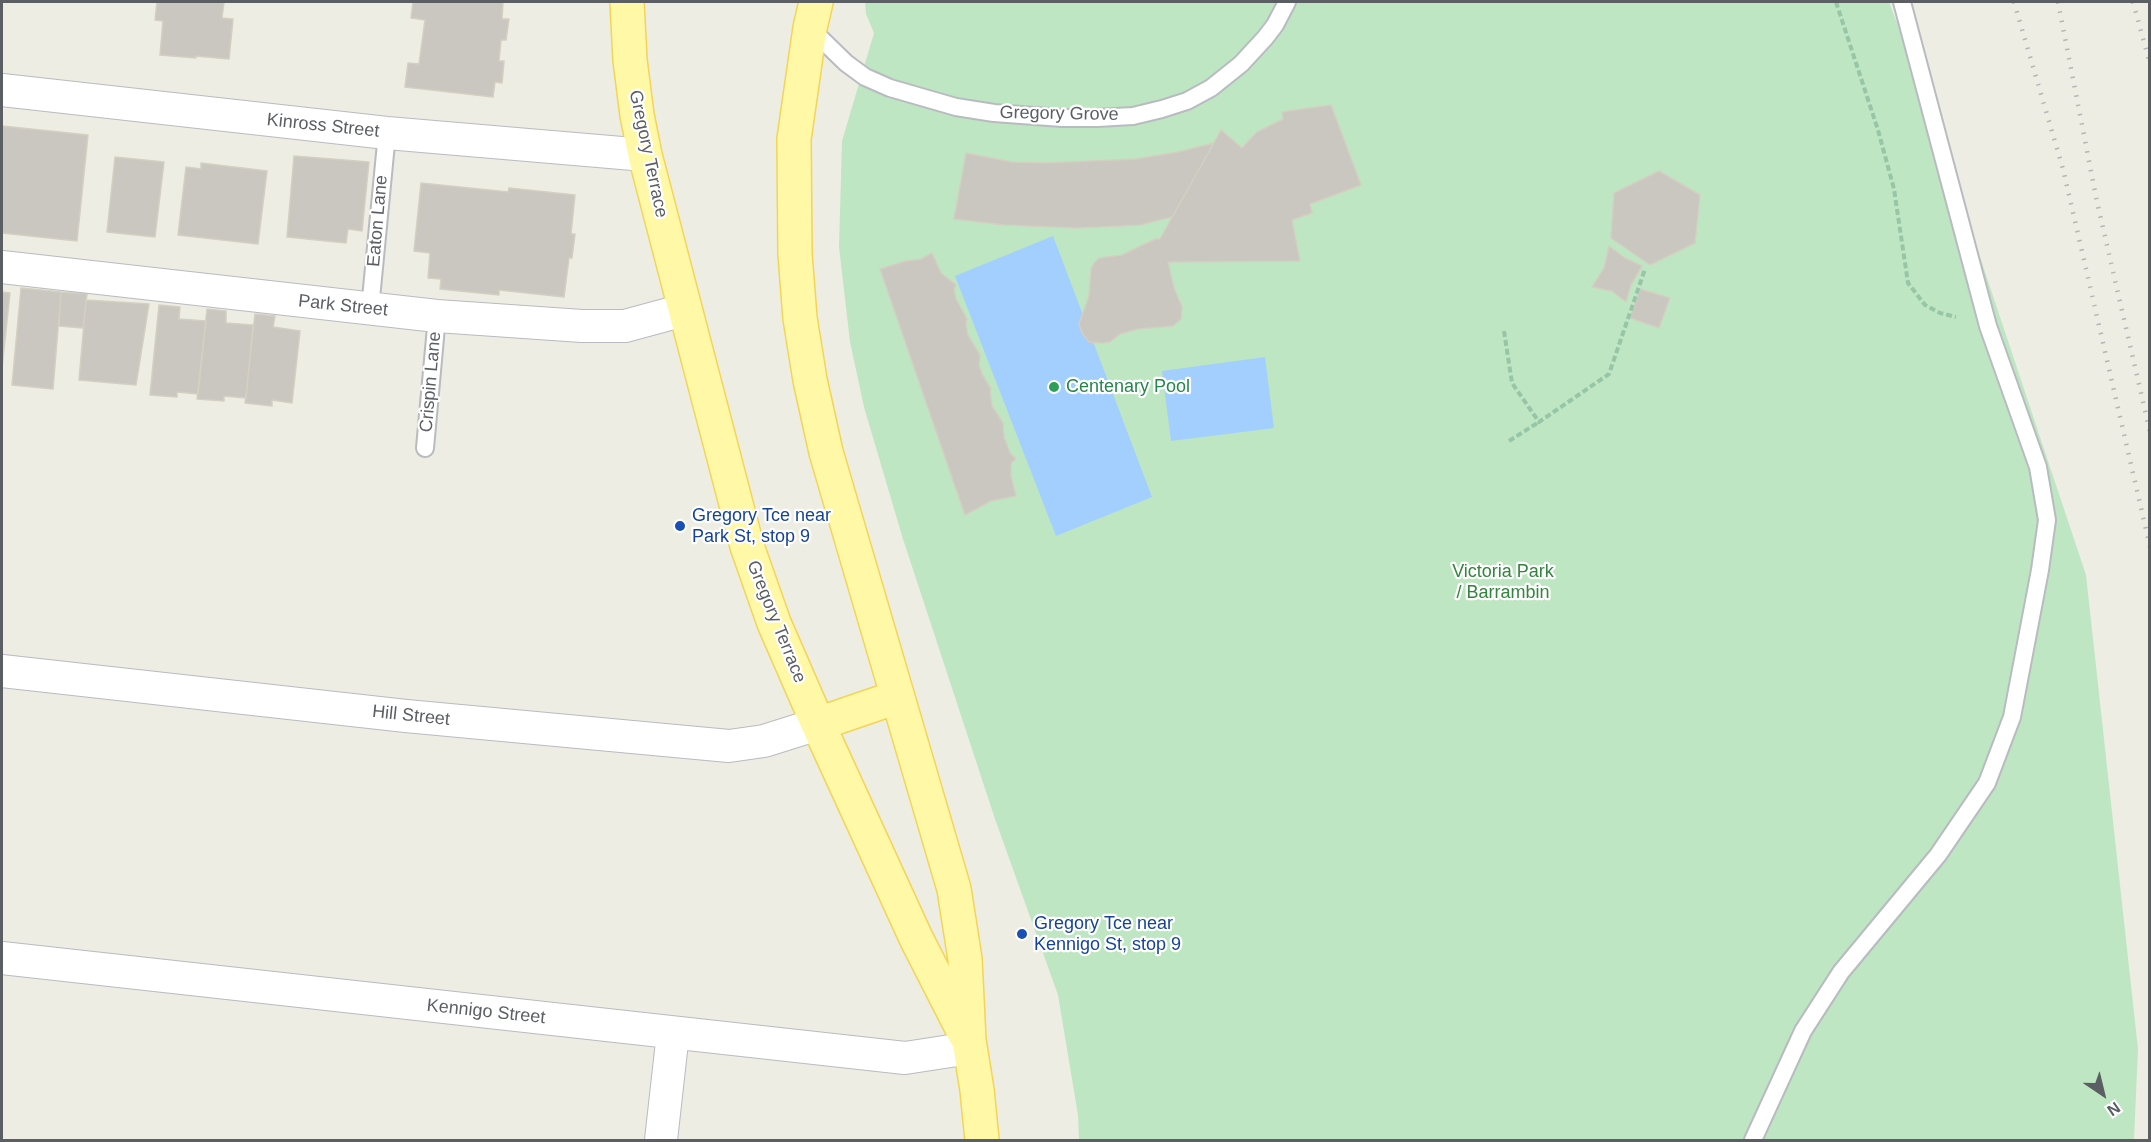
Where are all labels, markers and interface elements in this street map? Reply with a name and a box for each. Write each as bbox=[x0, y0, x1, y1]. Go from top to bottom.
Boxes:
street label: Gregory Terrace bbox=[624, 88, 672, 220]
street label: Gregory Grove bbox=[999, 102, 1119, 126]
street label: Kinross Street bbox=[266, 109, 380, 143]
street label: Eaton Lane bbox=[363, 174, 393, 268]
street label: Park Street bbox=[297, 291, 389, 321]
street label: Crispin Lane bbox=[416, 331, 446, 433]
place label: Centenary Pool bbox=[1066, 376, 1190, 398]
marker: Centenary Pool bbox=[1047, 380, 1061, 394]
place label: Gregory Tce near Park St, stop 9 bbox=[692, 505, 831, 548]
marker: Gregory Tce near Park St, stop 9 bbox=[673, 519, 687, 533]
street label: Gregory Terrace bbox=[742, 558, 810, 686]
park label: Victoria Park / Barrambin bbox=[1452, 561, 1554, 604]
street label: Hill Street bbox=[371, 701, 451, 731]
place label: Gregory Tce near Kennigo St, stop 9 bbox=[1034, 913, 1181, 956]
marker: Gregory Tce near Kennigo St, stop 9 bbox=[1015, 927, 1029, 941]
street label: Kennigo Street bbox=[426, 995, 546, 1029]
north arrow bbox=[2073, 1064, 2133, 1124]
text: N bbox=[2104, 1099, 2123, 1119]

